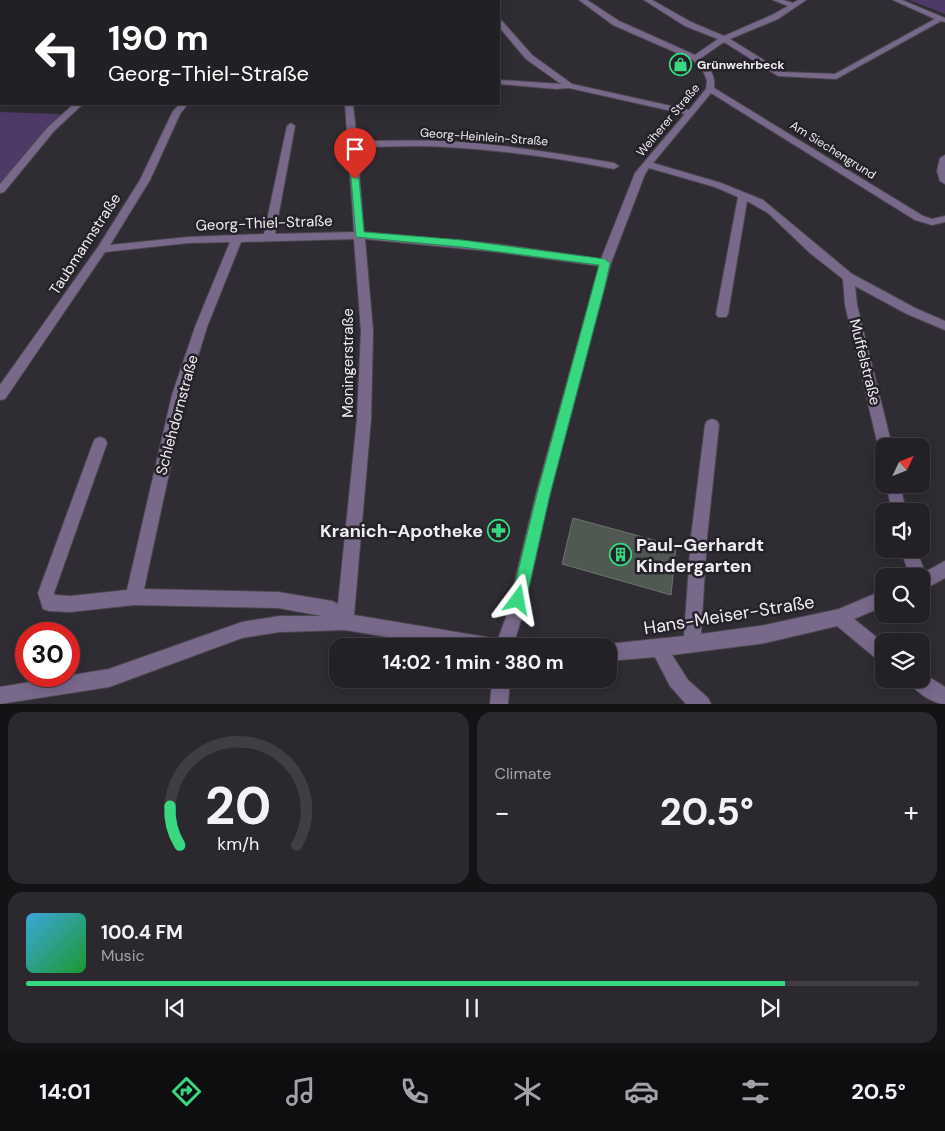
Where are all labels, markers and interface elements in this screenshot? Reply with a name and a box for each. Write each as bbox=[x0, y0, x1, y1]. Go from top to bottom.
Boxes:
text: 190 m bbox=[108, 15, 209, 61]
icon: left bbox=[25, 20, 90, 85]
shop icon: Grünwehrbeck bbox=[669, 53, 693, 77]
place label: Grünwehrbeck bbox=[697, 57, 785, 73]
text: Georg-Thiel-Straße bbox=[108, 59, 309, 88]
street label: Weiherer Straße bbox=[633, 80, 703, 160]
street label: Am Siechengrund bbox=[787, 117, 879, 183]
street label: Georg-Heinlein-Straße bbox=[419, 125, 549, 149]
pin bbox=[334, 128, 376, 179]
icon: arrive bbox=[341, 135, 369, 163]
street label: Taubmannstraße bbox=[45, 189, 125, 299]
street label: Georg-Thiel-Straße bbox=[195, 211, 333, 235]
street label: Moningerstraße bbox=[338, 308, 358, 418]
street label: Muffelstraße bbox=[845, 317, 885, 407]
street label: Schlehdornstraße bbox=[151, 353, 203, 477]
north arrow bbox=[875, 438, 930, 492]
map controls bbox=[875, 438, 930, 688]
button: sound bbox=[875, 503, 930, 558]
place label: Kranich-Apotheke bbox=[320, 519, 483, 543]
pharmacy icon: Kranich-Apotheke bbox=[487, 519, 511, 543]
place label: Paul-Gerhardt Kindergarten bbox=[636, 533, 764, 578]
building icon: Paul-Gerhardt Kindergarten bbox=[608, 543, 632, 567]
button: search bbox=[875, 568, 930, 623]
position arrow bbox=[491, 573, 543, 625]
street label: Hans-Meiser-Straße bbox=[642, 590, 816, 640]
speed limit sign: 30 bbox=[15, 622, 80, 687]
button: layers bbox=[875, 633, 930, 688]
text: 14:02 · 1 min · 380 m bbox=[382, 650, 564, 675]
text: Climate bbox=[495, 763, 551, 784]
text: 20 bbox=[205, 772, 271, 840]
text: 20.5° bbox=[660, 787, 754, 837]
text: − bbox=[495, 794, 510, 831]
text: + bbox=[904, 794, 919, 831]
text: km/h bbox=[217, 832, 259, 856]
text: 100.4 FM bbox=[101, 920, 183, 945]
text: Music bbox=[101, 945, 145, 966]
icon: previous bbox=[161, 994, 189, 1022]
icon: pause bbox=[458, 994, 486, 1022]
icon: next bbox=[756, 994, 784, 1022]
icon: directions bbox=[169, 1074, 204, 1109]
icon: music bbox=[283, 1074, 318, 1109]
icon: phone bbox=[397, 1074, 432, 1109]
icon: climate bbox=[510, 1074, 545, 1109]
icon: car bbox=[624, 1074, 659, 1109]
icon: filters bbox=[738, 1074, 773, 1109]
text: 14:01 bbox=[39, 1077, 91, 1106]
text: 20.5° bbox=[851, 1077, 906, 1106]

